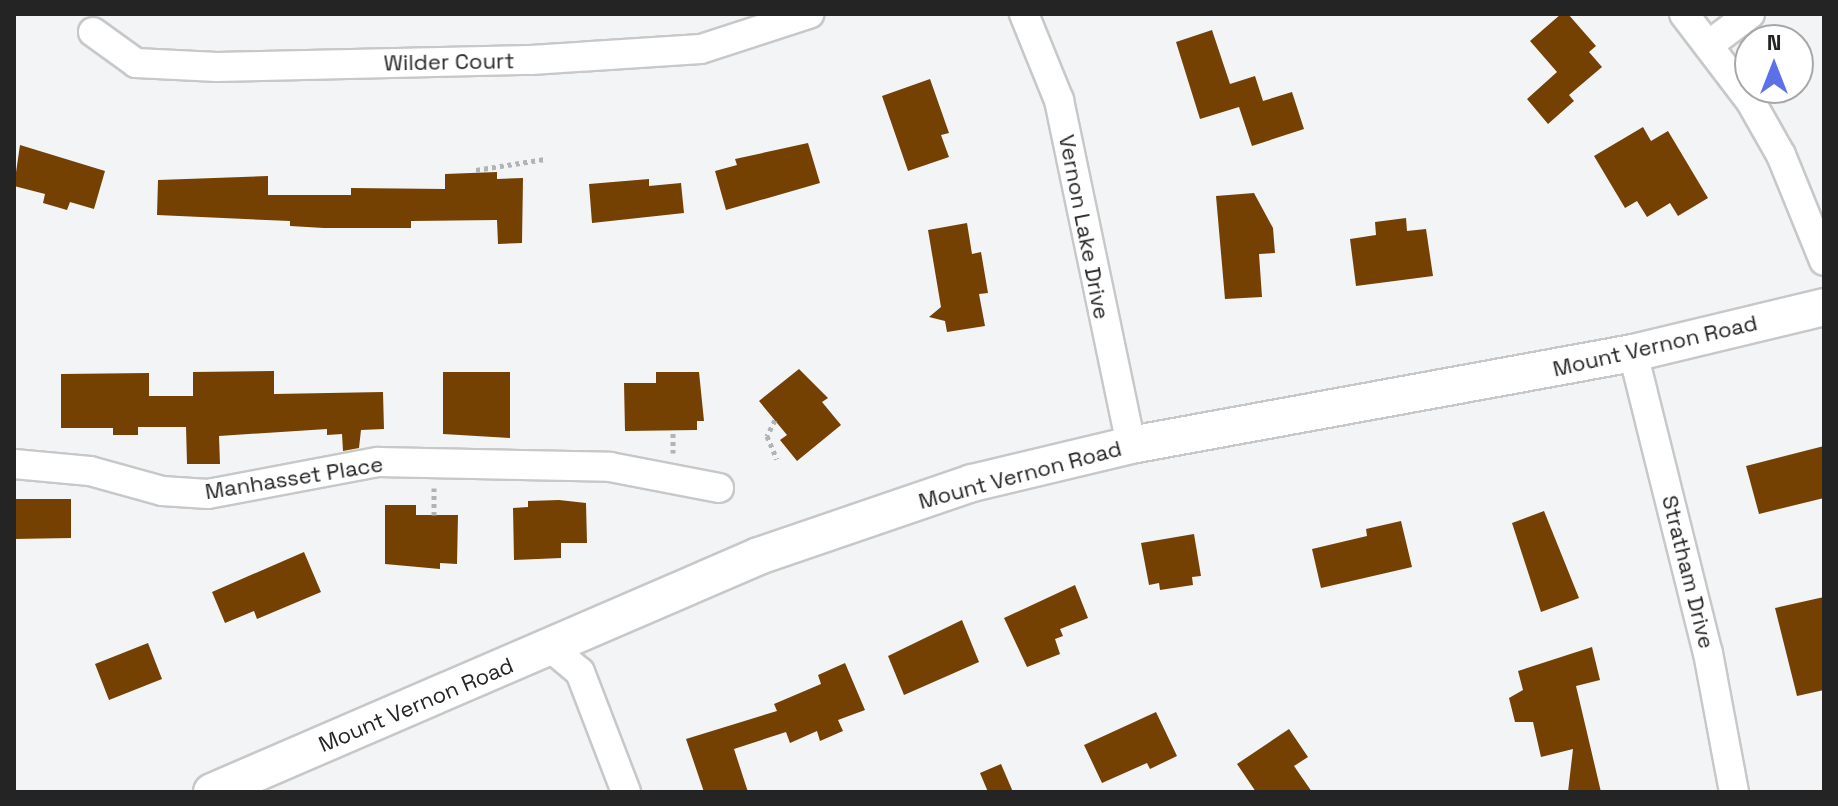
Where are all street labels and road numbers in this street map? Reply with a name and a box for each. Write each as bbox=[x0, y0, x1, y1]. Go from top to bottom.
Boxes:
street label: Wilder Court bbox=[383, 48, 515, 76]
street label: Vernon Lake Drive bbox=[1053, 132, 1115, 322]
street label: Mount Vernon Road bbox=[1550, 310, 1760, 382]
street label: Mount Vernon Road bbox=[915, 435, 1125, 515]
street label: Manhasset Place bbox=[203, 451, 385, 505]
street label: Stratham Drive bbox=[1656, 493, 1720, 651]
street label: Mount Vernon Road bbox=[314, 652, 518, 758]

